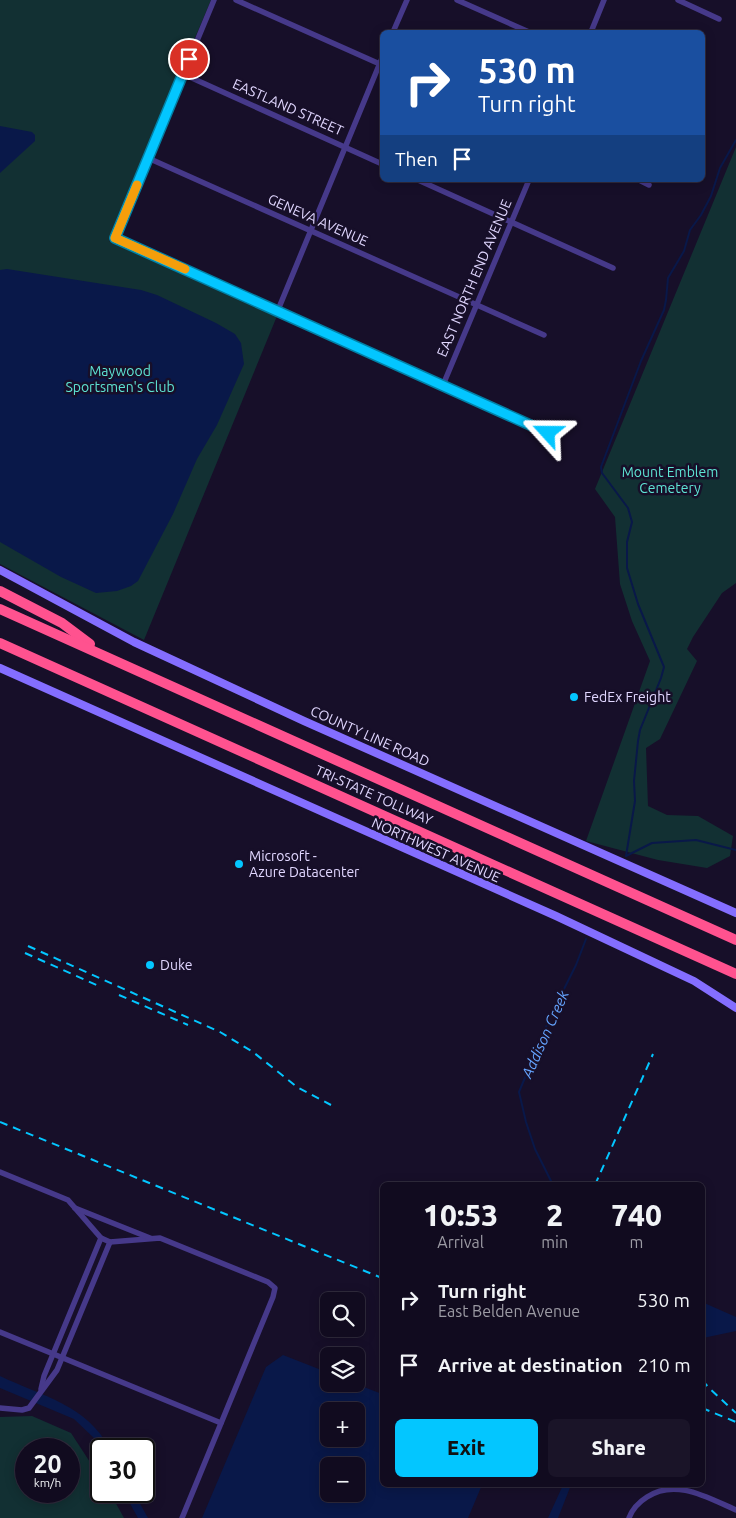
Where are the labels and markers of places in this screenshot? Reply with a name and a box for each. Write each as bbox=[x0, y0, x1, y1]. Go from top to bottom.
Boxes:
pin bbox=[168, 38, 210, 80]
place label: FedEx Freight bbox=[584, 689, 671, 705]
marker: FedEx Freight bbox=[568, 691, 580, 703]
place label: Microsoft - Azure Datacenter bbox=[249, 848, 360, 880]
marker: Microsoft - Azure Datacenter bbox=[233, 858, 245, 870]
place label: Duke bbox=[160, 957, 192, 973]
marker: Duke bbox=[144, 959, 156, 971]

